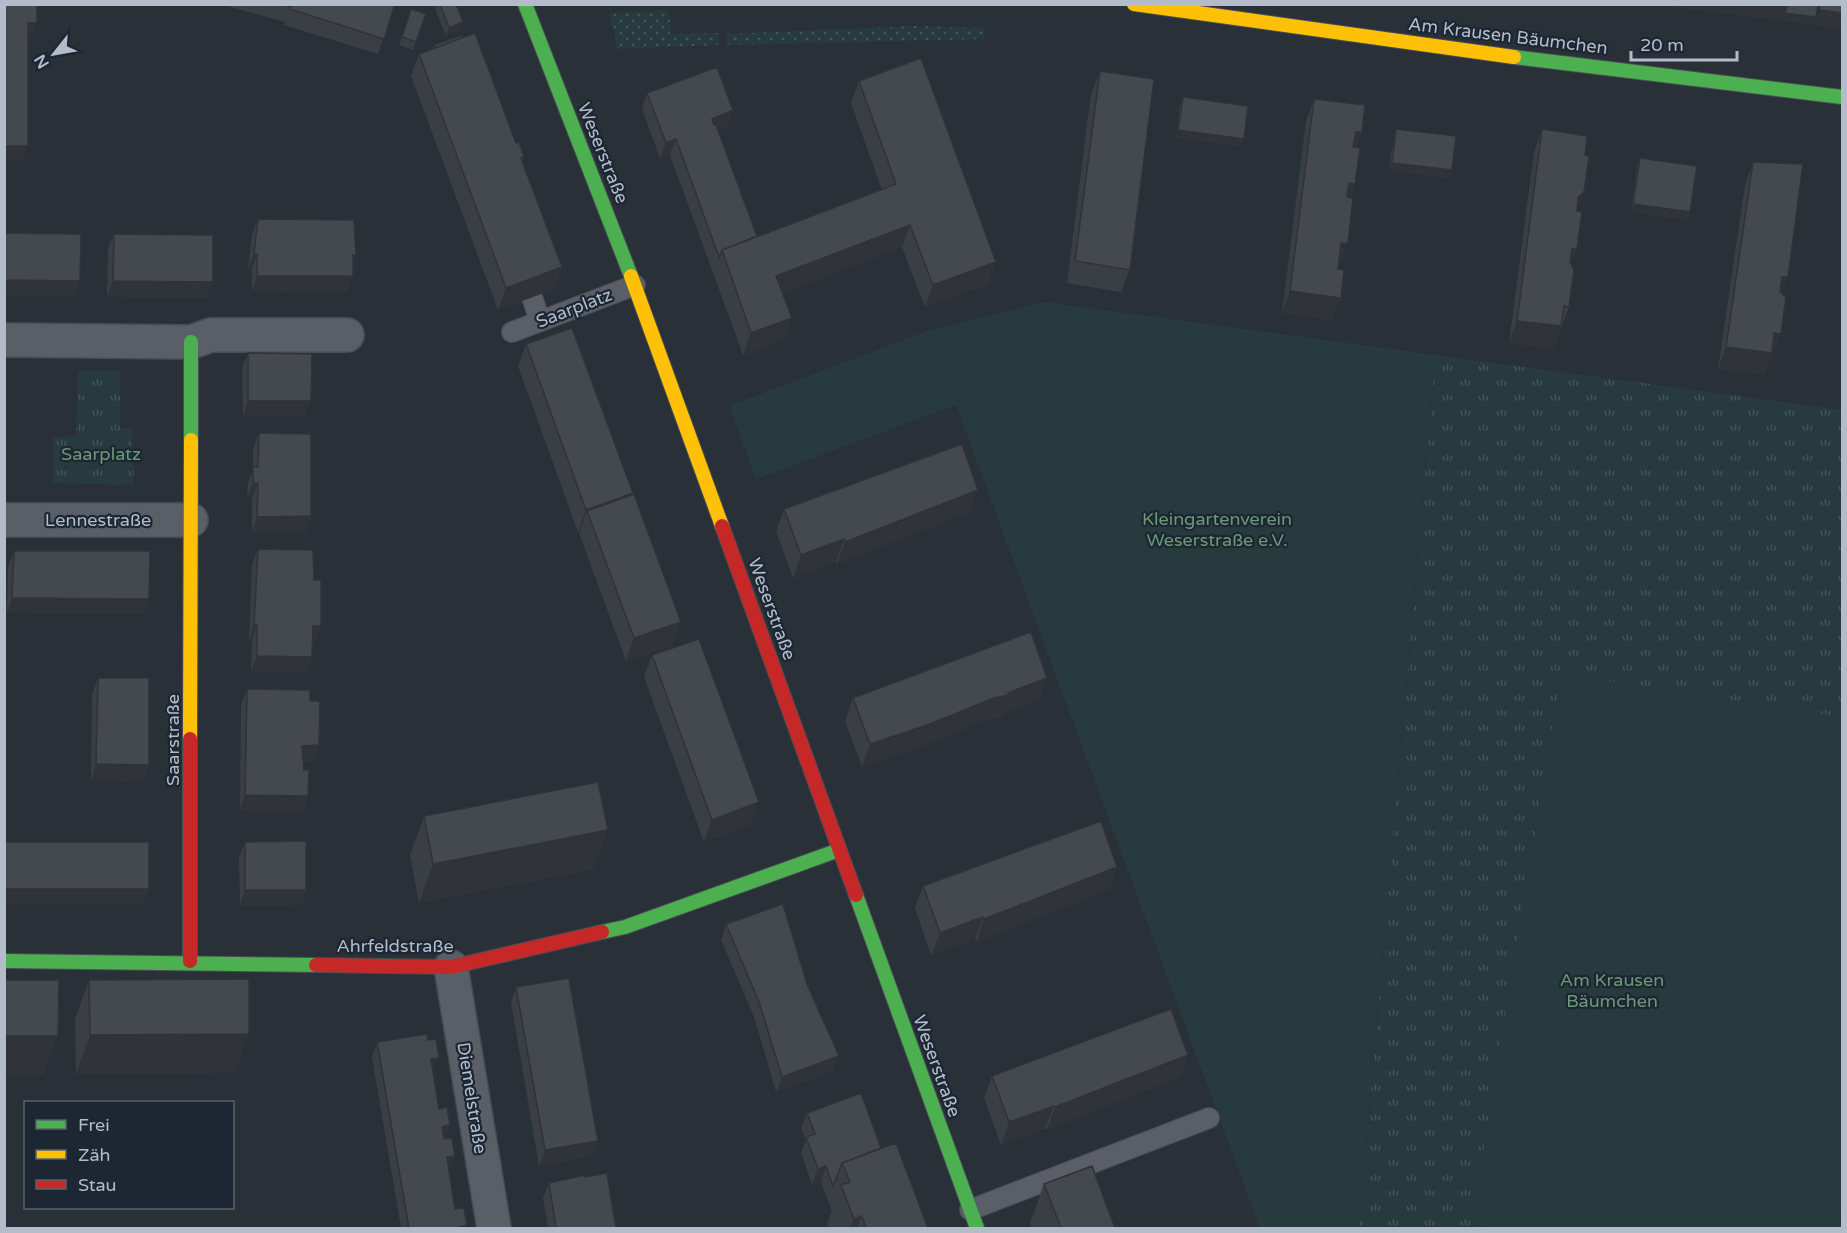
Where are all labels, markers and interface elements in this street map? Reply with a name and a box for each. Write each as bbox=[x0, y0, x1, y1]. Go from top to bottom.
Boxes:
street label: Am Krausen Bäumchen bbox=[1407, 13, 1609, 59]
north arrow bbox=[24, 24, 84, 84]
scale bar bbox=[1631, 24, 1738, 62]
text: 20 m bbox=[1640, 34, 1684, 56]
text: N bbox=[30, 51, 54, 72]
street label: Weserstraße bbox=[573, 99, 633, 207]
street label: Saarplatz bbox=[533, 283, 615, 333]
park label: Saarplatz bbox=[61, 443, 141, 465]
park label: Kleingartenverein Weserstraße e.V. bbox=[1142, 508, 1292, 551]
street label: Lennestraße bbox=[45, 509, 151, 531]
street label: Weserstraße bbox=[743, 555, 801, 663]
street label: Saarstraße bbox=[162, 694, 184, 786]
street label: Ahrfeldstraße bbox=[336, 935, 454, 957]
park label: Am Krausen Bäumchen bbox=[1560, 969, 1664, 1012]
street label: Weserstraße bbox=[908, 1012, 966, 1120]
street label: Diemelstraße bbox=[452, 1041, 492, 1155]
legend bbox=[24, 1101, 234, 1209]
text: Frei bbox=[78, 1114, 110, 1136]
text: Zäh bbox=[78, 1144, 111, 1166]
text: Stau bbox=[78, 1174, 117, 1196]

